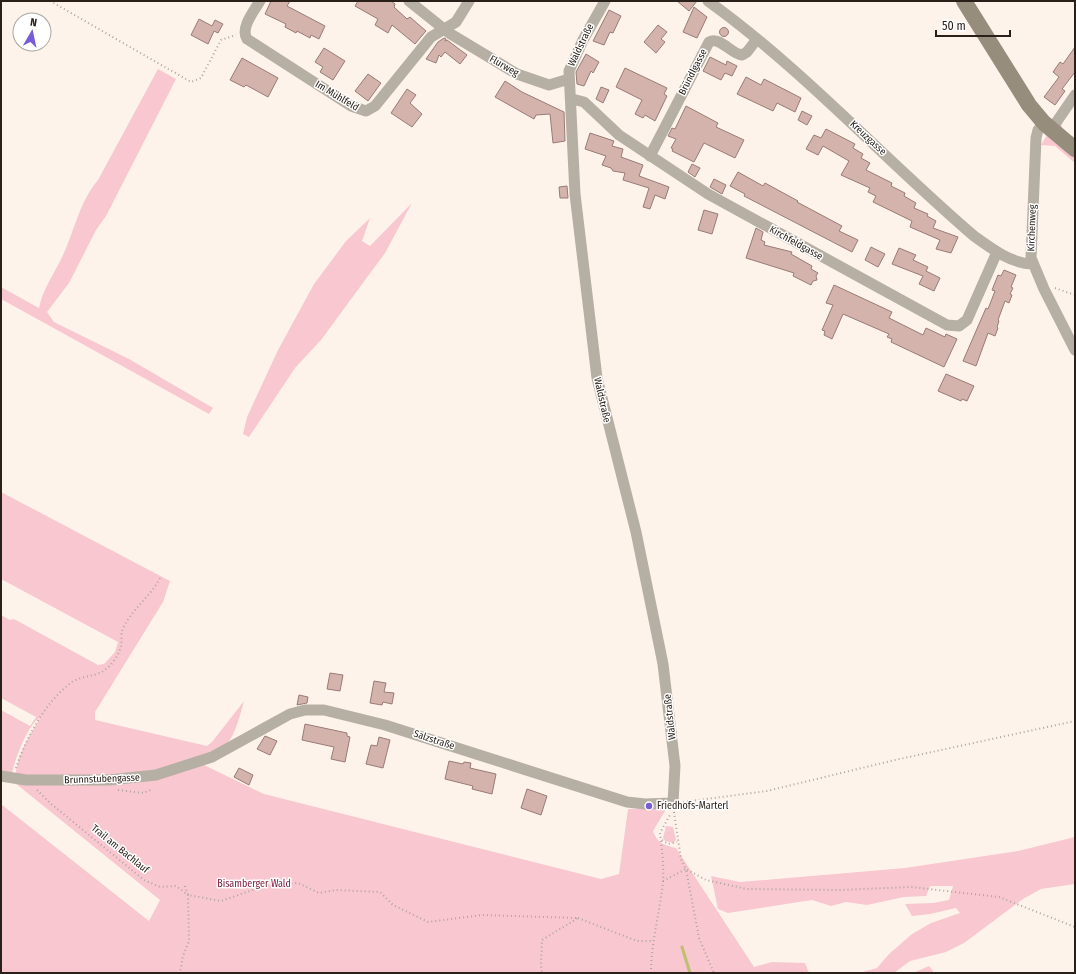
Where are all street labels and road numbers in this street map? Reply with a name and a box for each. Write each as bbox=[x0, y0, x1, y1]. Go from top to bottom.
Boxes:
street label: Waldstraße bbox=[566, 22, 596, 68]
street label: Bründlgasse bbox=[676, 47, 710, 97]
street label: Flurweg bbox=[487, 53, 521, 79]
street label: Im Mühlfeld bbox=[313, 78, 361, 114]
street label: Kreuzgasse bbox=[847, 118, 889, 158]
street label: Kirchenweg bbox=[1025, 204, 1039, 252]
street label: Kirchfeldgasse bbox=[767, 223, 825, 263]
street label: Waldstraße bbox=[591, 376, 613, 424]
street label: Waldstraße bbox=[662, 694, 678, 740]
street label: Salzstraße bbox=[412, 728, 456, 752]
street label: Brunnstubengasse bbox=[64, 772, 140, 786]
street label: Trail am Bachlauf bbox=[89, 822, 152, 876]

